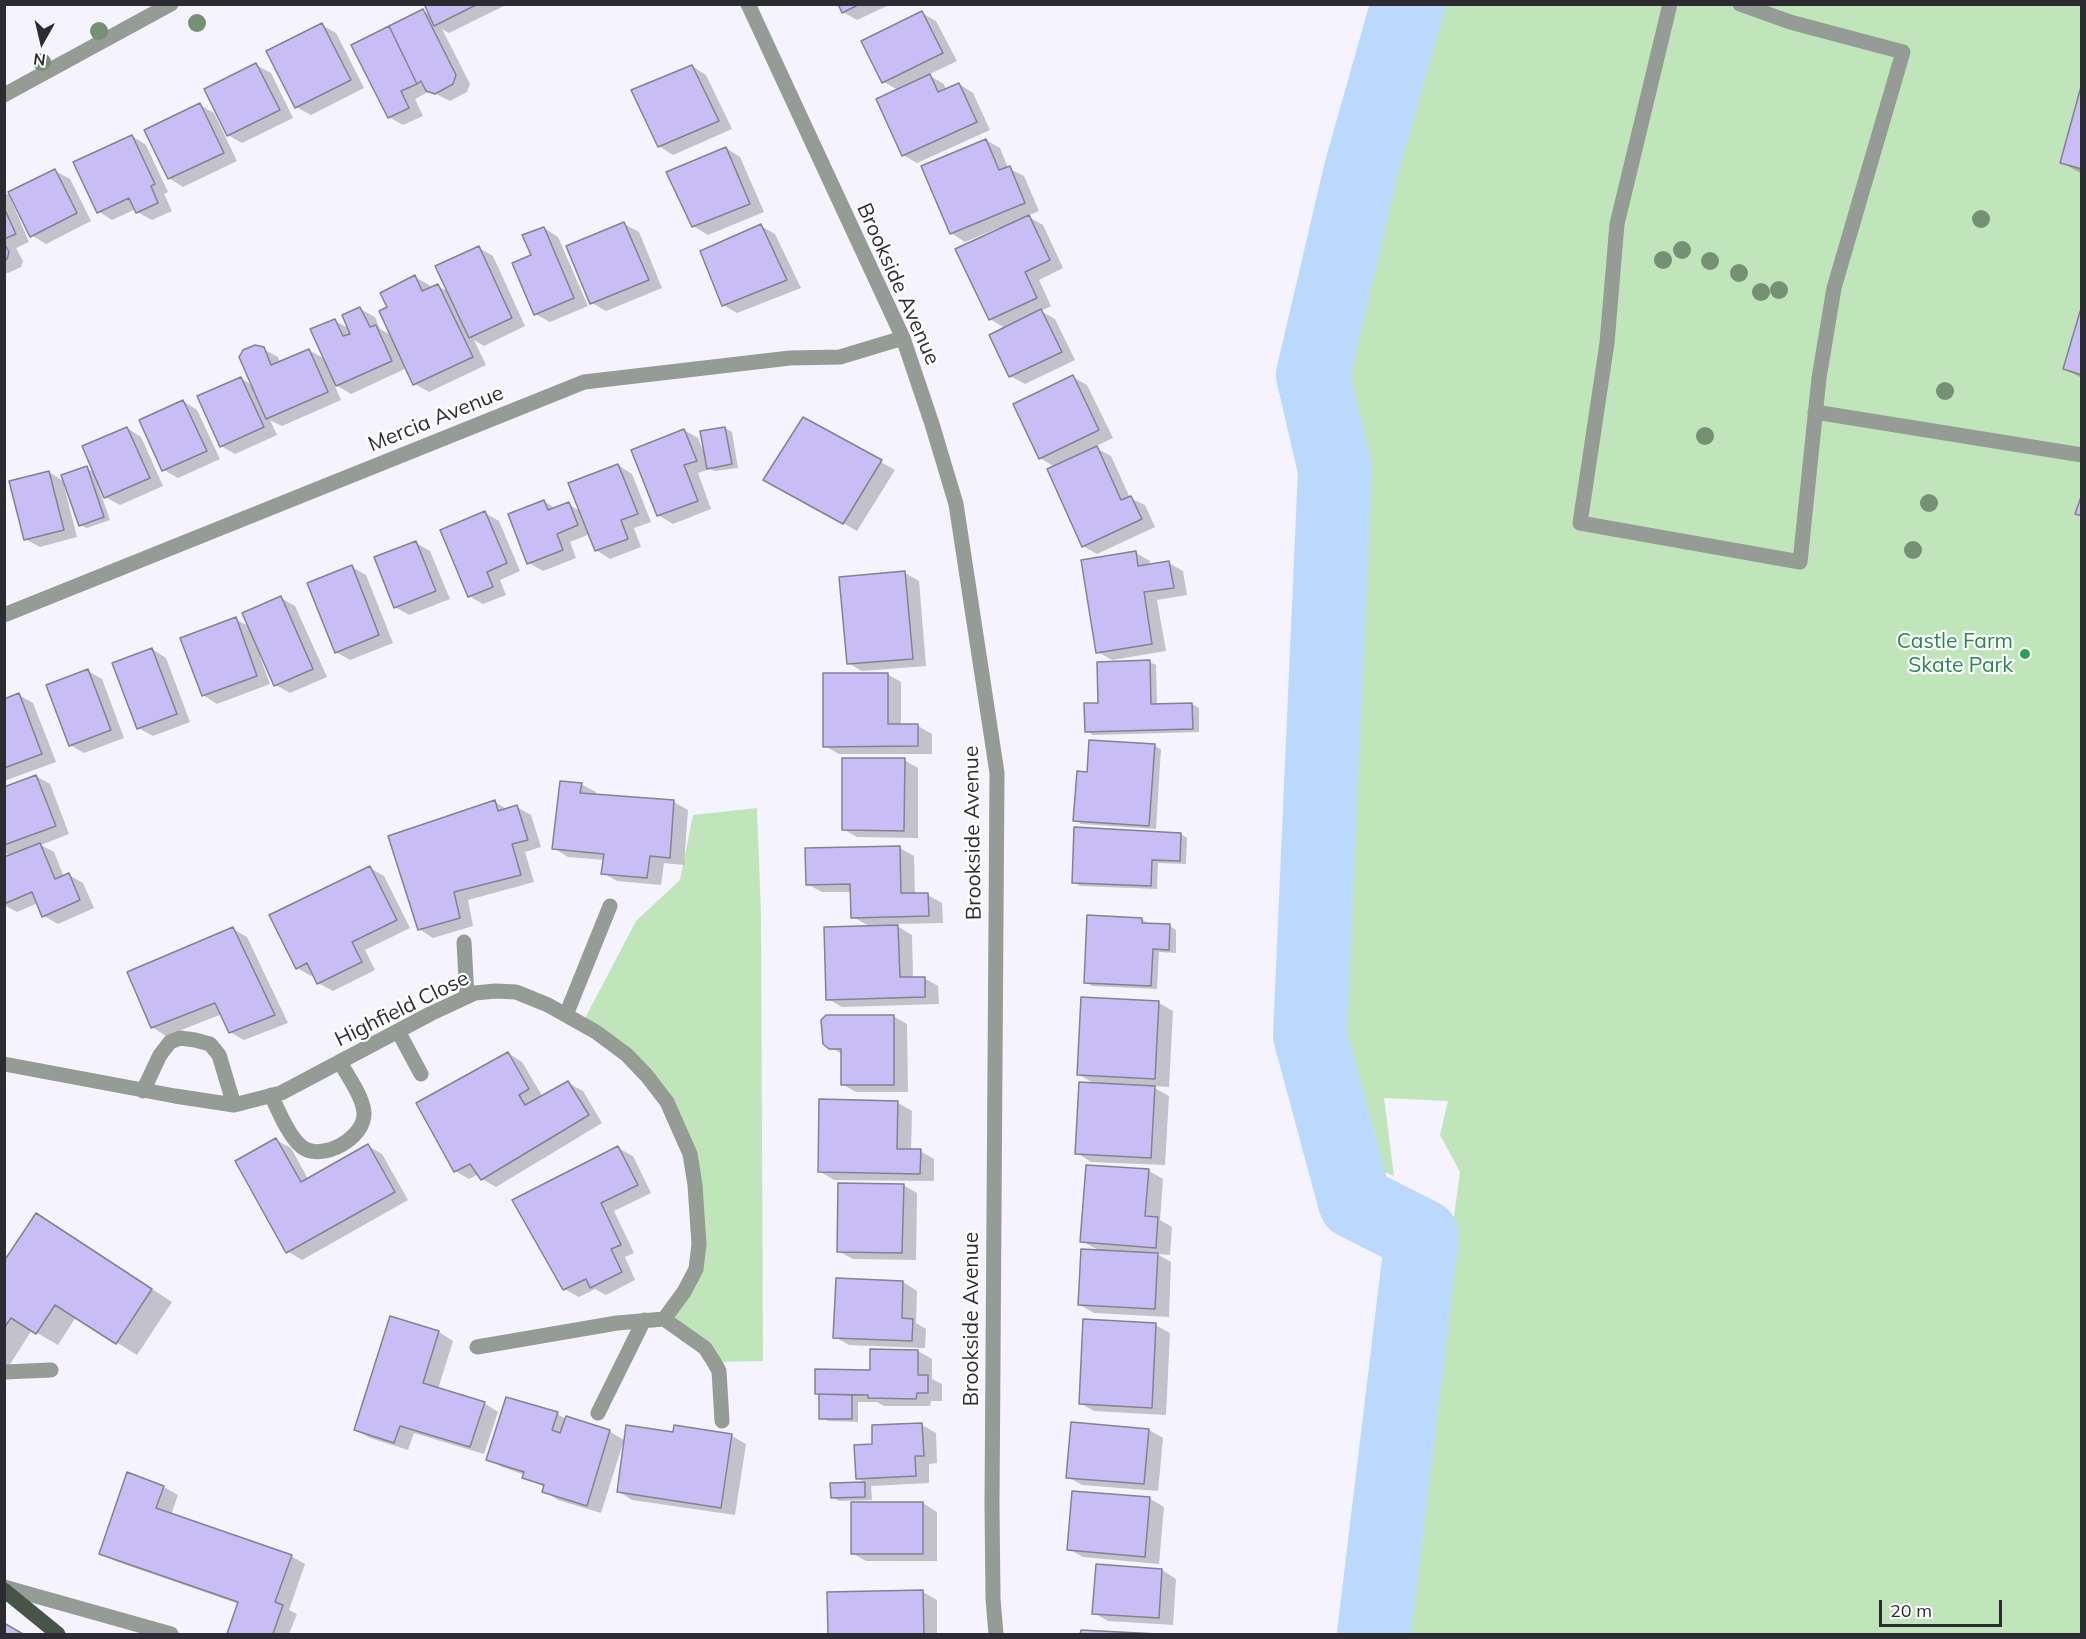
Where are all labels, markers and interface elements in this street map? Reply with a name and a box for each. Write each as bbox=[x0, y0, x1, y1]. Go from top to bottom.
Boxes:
north arrow bbox=[12, 12, 72, 72]
text: N bbox=[32, 49, 47, 71]
street label: Brookside Avenue bbox=[851, 199, 945, 369]
street label: Mercia Avenue bbox=[365, 380, 507, 458]
place label: Castle Farm Skate Park bbox=[1897, 629, 2013, 679]
marker: Castle Farm Skate Park bbox=[2018, 647, 2032, 661]
street label: Brookside Avenue bbox=[959, 746, 987, 920]
street label: Highfield Close bbox=[331, 966, 473, 1052]
street label: Brookside Avenue bbox=[959, 1232, 985, 1406]
scale bar bbox=[1882, 1588, 2005, 1626]
text: 20 m bbox=[1890, 1599, 1932, 1622]

